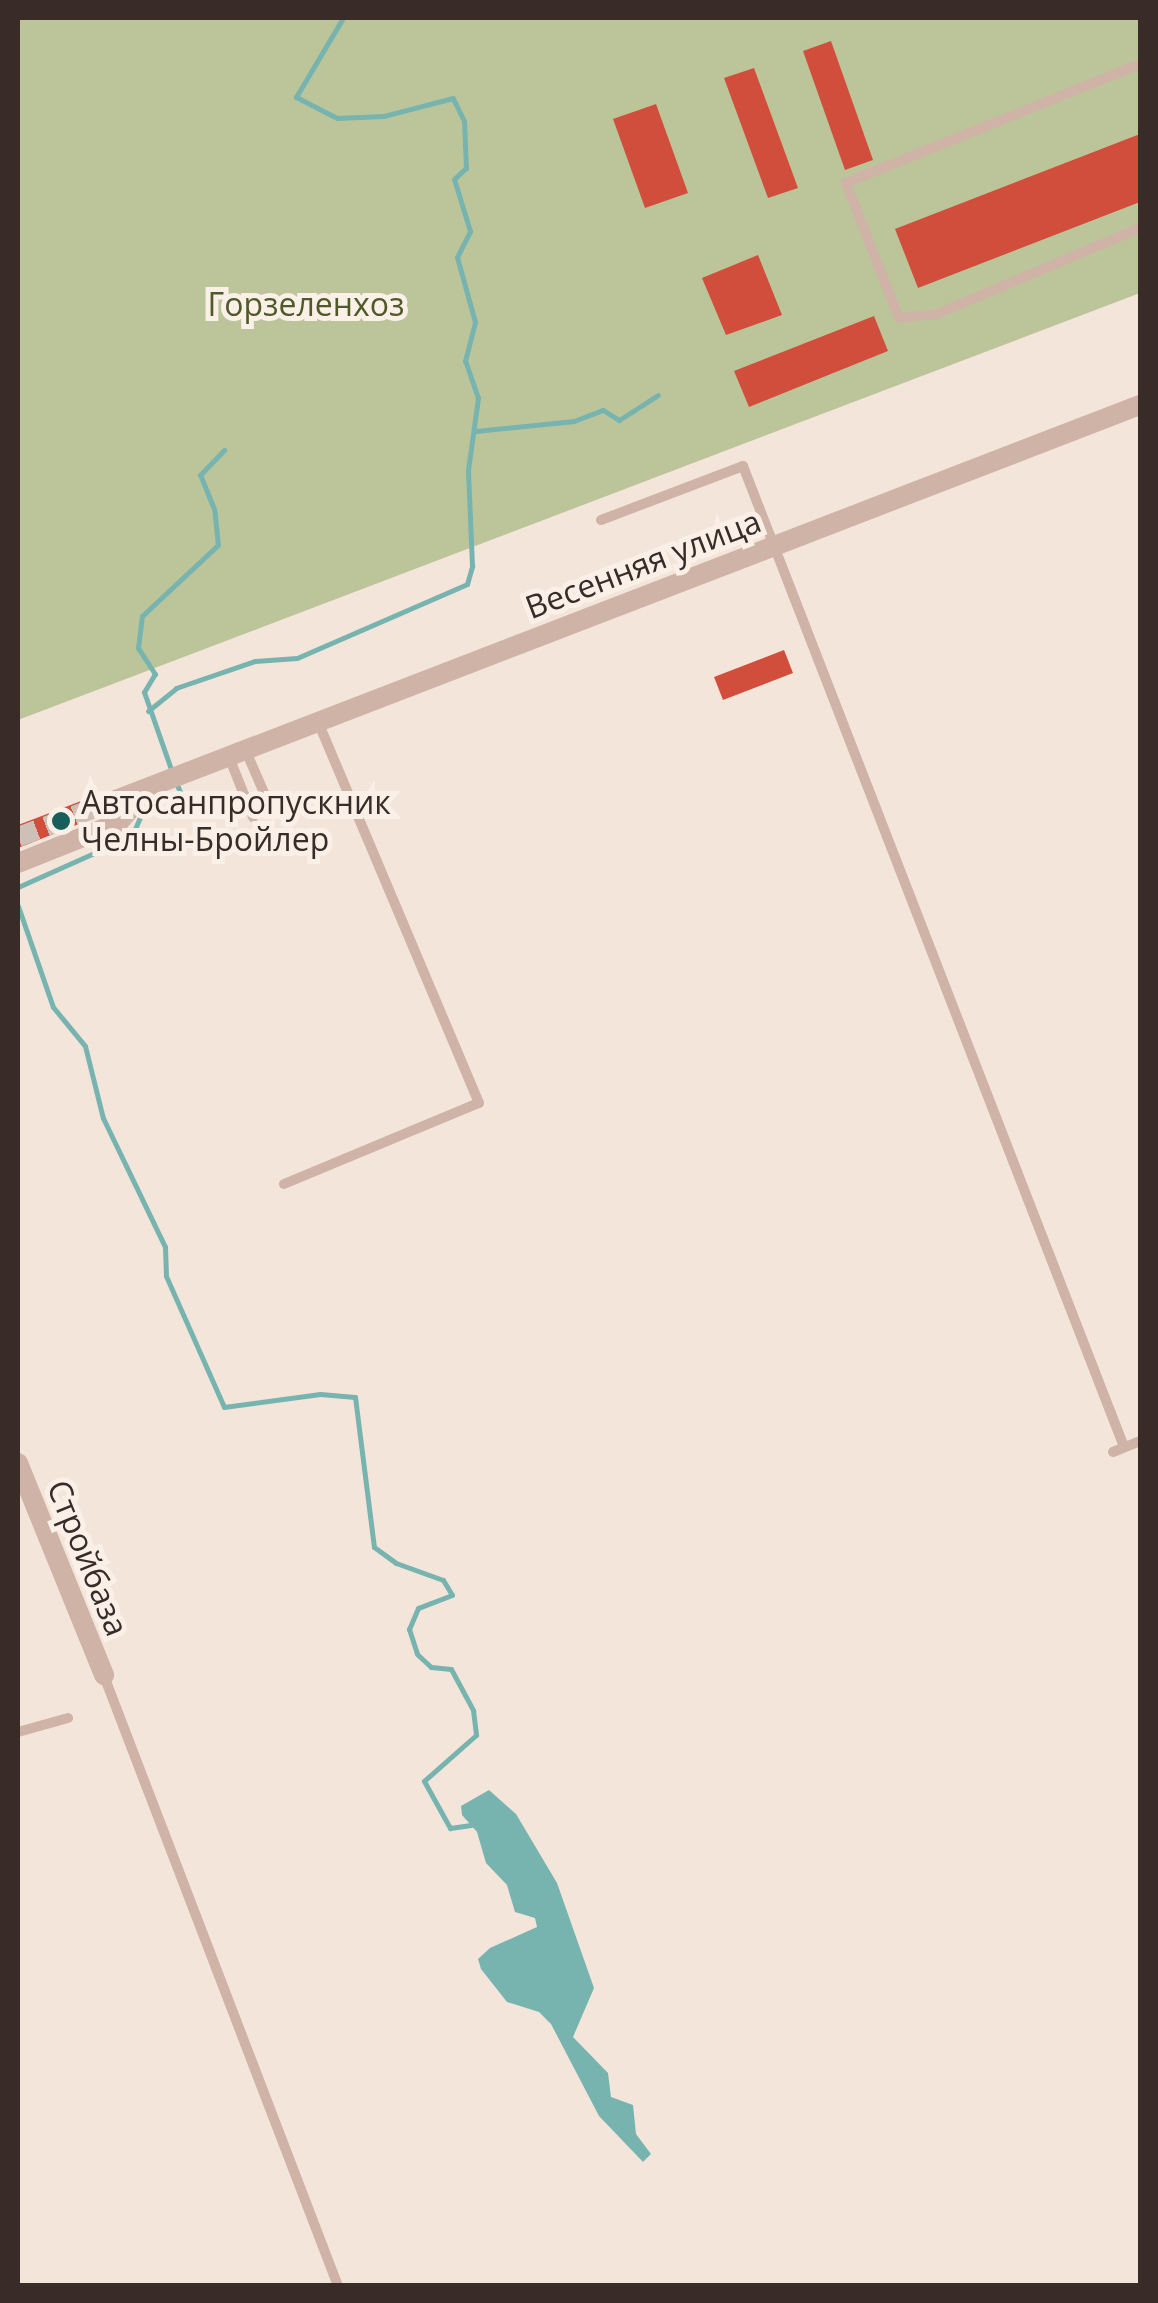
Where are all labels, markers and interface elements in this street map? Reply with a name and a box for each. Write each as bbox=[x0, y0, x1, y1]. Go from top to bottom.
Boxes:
park label: Горзеленхоз bbox=[208, 285, 404, 323]
street label: Весенняя улица bbox=[520, 502, 766, 626]
place label: Автосанпропускник Челны-Бройлер bbox=[81, 784, 391, 859]
marker: Автосанпропускник Челны-Бройлер bbox=[50, 810, 72, 832]
street label: Стройбаза bbox=[39, 1475, 137, 1641]

